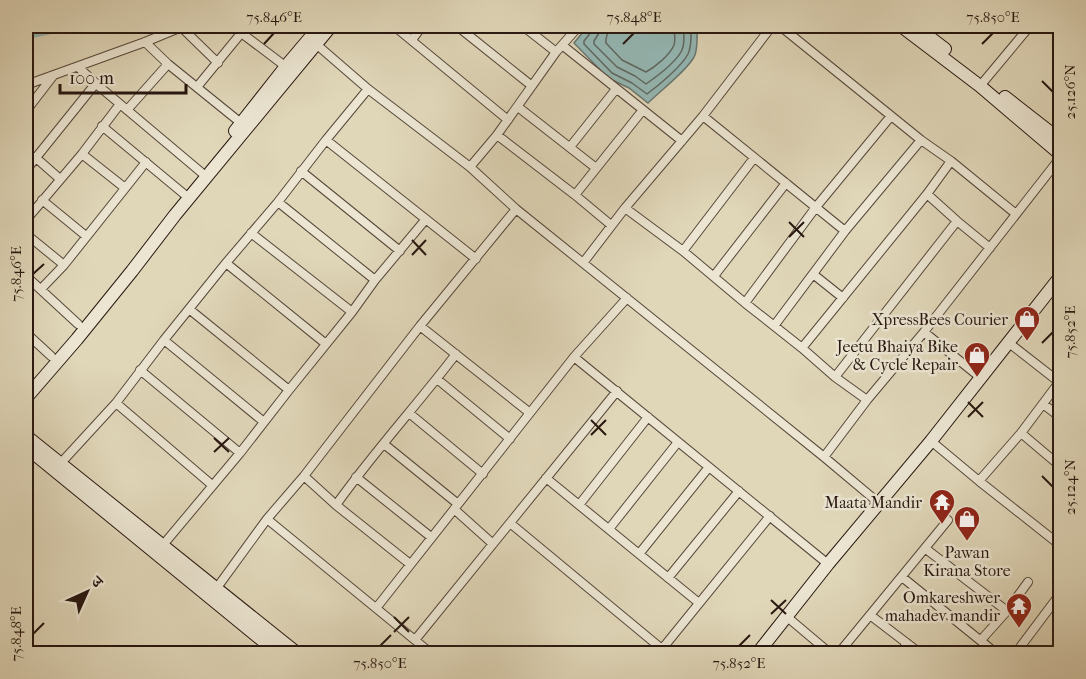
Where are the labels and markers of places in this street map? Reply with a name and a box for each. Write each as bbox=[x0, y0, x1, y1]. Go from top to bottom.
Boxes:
shop icon: XpressBees Courier bbox=[1012, 304, 1042, 342]
place label: XpressBees Courier bbox=[871, 310, 1008, 329]
place label: Jeetu Bhaiya Bike & Cycle Repair bbox=[835, 337, 958, 374]
shop icon: Jeetu Bhaiya Bike & Cycle Repair bbox=[962, 340, 992, 378]
temple icon: Maata Mandir bbox=[927, 487, 957, 525]
place label: Maata Mandir bbox=[825, 493, 922, 512]
shop icon: Pawan Kirana Store bbox=[952, 504, 982, 542]
place label: Pawan Kirana Store bbox=[923, 543, 1011, 580]
place label: Omkareshwer mahadev mandir bbox=[885, 588, 1000, 625]
temple icon: Omkareshwer mahadev mandir bbox=[1004, 591, 1034, 629]

